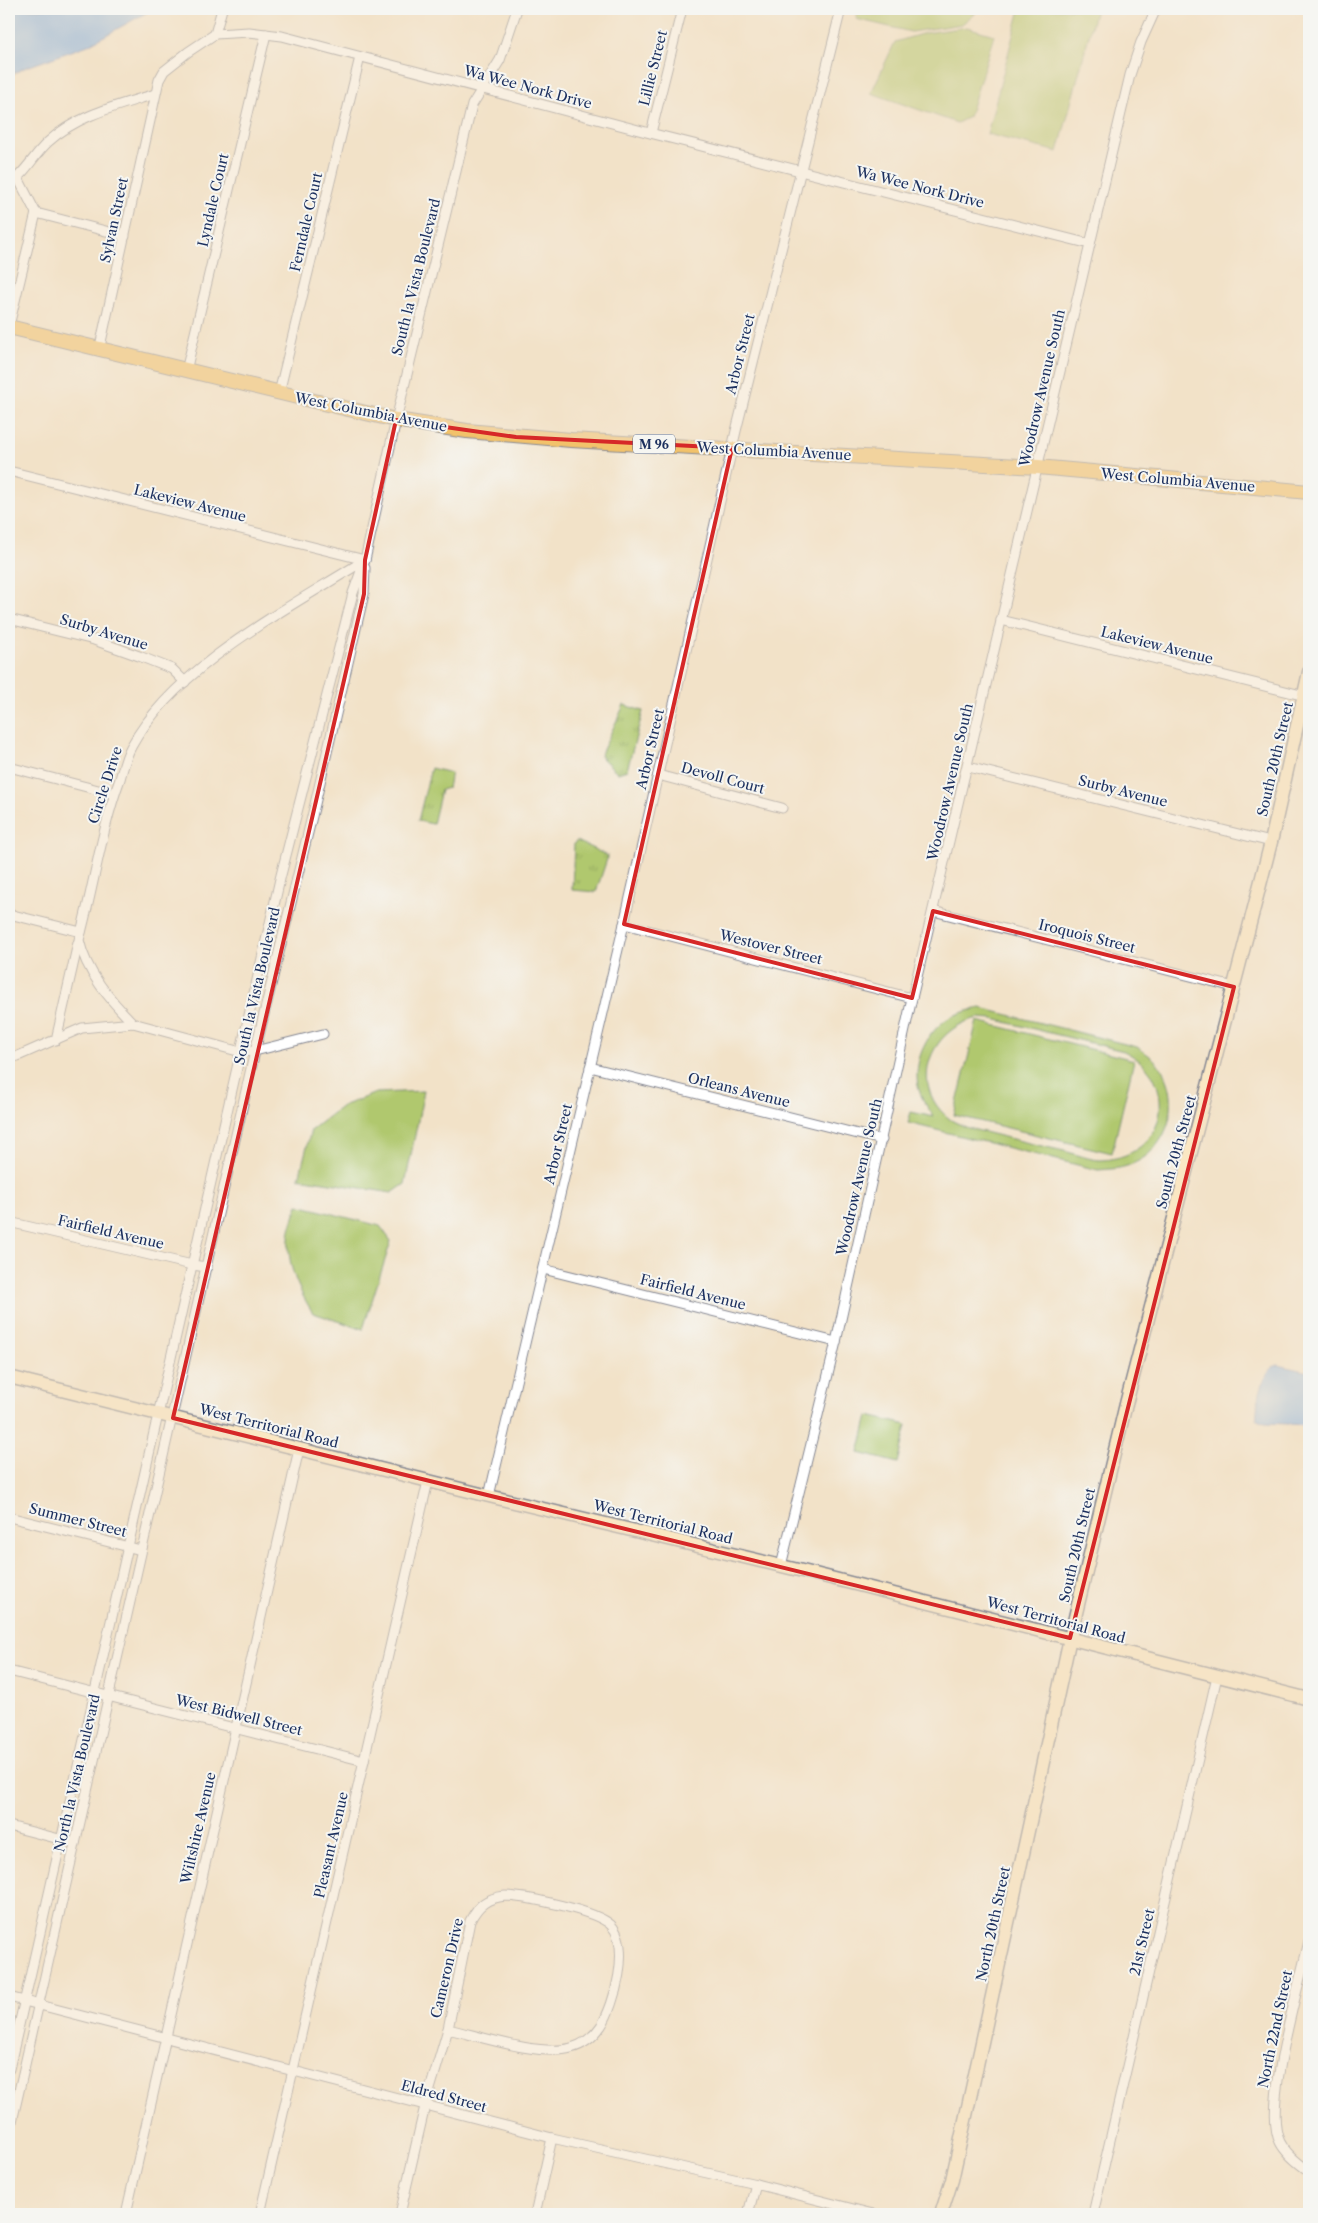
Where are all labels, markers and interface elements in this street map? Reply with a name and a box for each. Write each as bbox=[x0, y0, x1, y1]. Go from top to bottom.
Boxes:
street label: Lillie Street bbox=[635, 28, 671, 108]
street label: Wa Wee Nork Drive bbox=[461, 61, 594, 113]
street label: Lyndale Court bbox=[193, 151, 233, 249]
street label: Wa Wee Nork Drive bbox=[853, 162, 986, 212]
street label: Ferndale Court bbox=[286, 170, 326, 273]
street label: Sylvan Street bbox=[96, 176, 132, 264]
street label: South la Vista Boulevard bbox=[388, 196, 444, 357]
street label: Woodrow Avenue South bbox=[1015, 307, 1069, 469]
street label: Arbor Street bbox=[721, 312, 759, 397]
street label: West Columbia Avenue bbox=[292, 388, 449, 436]
road number: M 96 bbox=[633, 434, 675, 454]
street label: West Columbia Avenue bbox=[695, 438, 852, 464]
street label: West Columbia Avenue bbox=[1099, 464, 1256, 496]
street label: Lakeview Avenue bbox=[132, 480, 248, 526]
street label: Surby Avenue bbox=[58, 610, 150, 654]
street label: Lakeview Avenue bbox=[1099, 622, 1215, 668]
street label: South 20th Street bbox=[1253, 700, 1297, 818]
street label: Woodrow Avenue South bbox=[923, 701, 977, 863]
street label: Arbor Street bbox=[632, 707, 668, 792]
street label: Circle Drive bbox=[84, 744, 126, 826]
street label: Devoll Court bbox=[679, 758, 767, 798]
street label: Surby Avenue bbox=[1077, 771, 1170, 811]
street label: South la Vista Boulevard bbox=[230, 905, 284, 1067]
street label: Iroquois Street bbox=[1037, 915, 1137, 957]
street label: Westover Street bbox=[717, 925, 824, 968]
street label: Orleans Avenue bbox=[686, 1069, 792, 1111]
street label: South 20th Street bbox=[1152, 1093, 1200, 1211]
street label: Woodrow Avenue South bbox=[832, 1096, 886, 1258]
street label: Arbor Street bbox=[540, 1102, 576, 1187]
street label: Fairfield Avenue bbox=[56, 1211, 166, 1253]
street label: Fairfield Avenue bbox=[638, 1270, 748, 1314]
street label: West Territorial Road bbox=[197, 1400, 341, 1452]
street label: South 20th Street bbox=[1055, 1486, 1099, 1604]
street label: West Territorial Road bbox=[591, 1496, 735, 1548]
street label: Summer Street bbox=[27, 1499, 129, 1541]
street label: West Territorial Road bbox=[984, 1593, 1128, 1647]
street label: West Bidwell Street bbox=[173, 1690, 304, 1739]
street label: North la Vista Boulevard bbox=[50, 1692, 104, 1854]
street label: Wiltshire Avenue bbox=[176, 1770, 220, 1887]
street label: Pleasant Avenue bbox=[310, 1790, 352, 1900]
street label: North 20th Street bbox=[972, 1865, 1014, 1983]
street label: 21st Street bbox=[1126, 1907, 1158, 1977]
street label: Cameron Drive bbox=[427, 1916, 467, 2020]
street label: North 22nd Street bbox=[1254, 1968, 1296, 2090]
street label: Eldred Street bbox=[399, 2076, 489, 2116]

